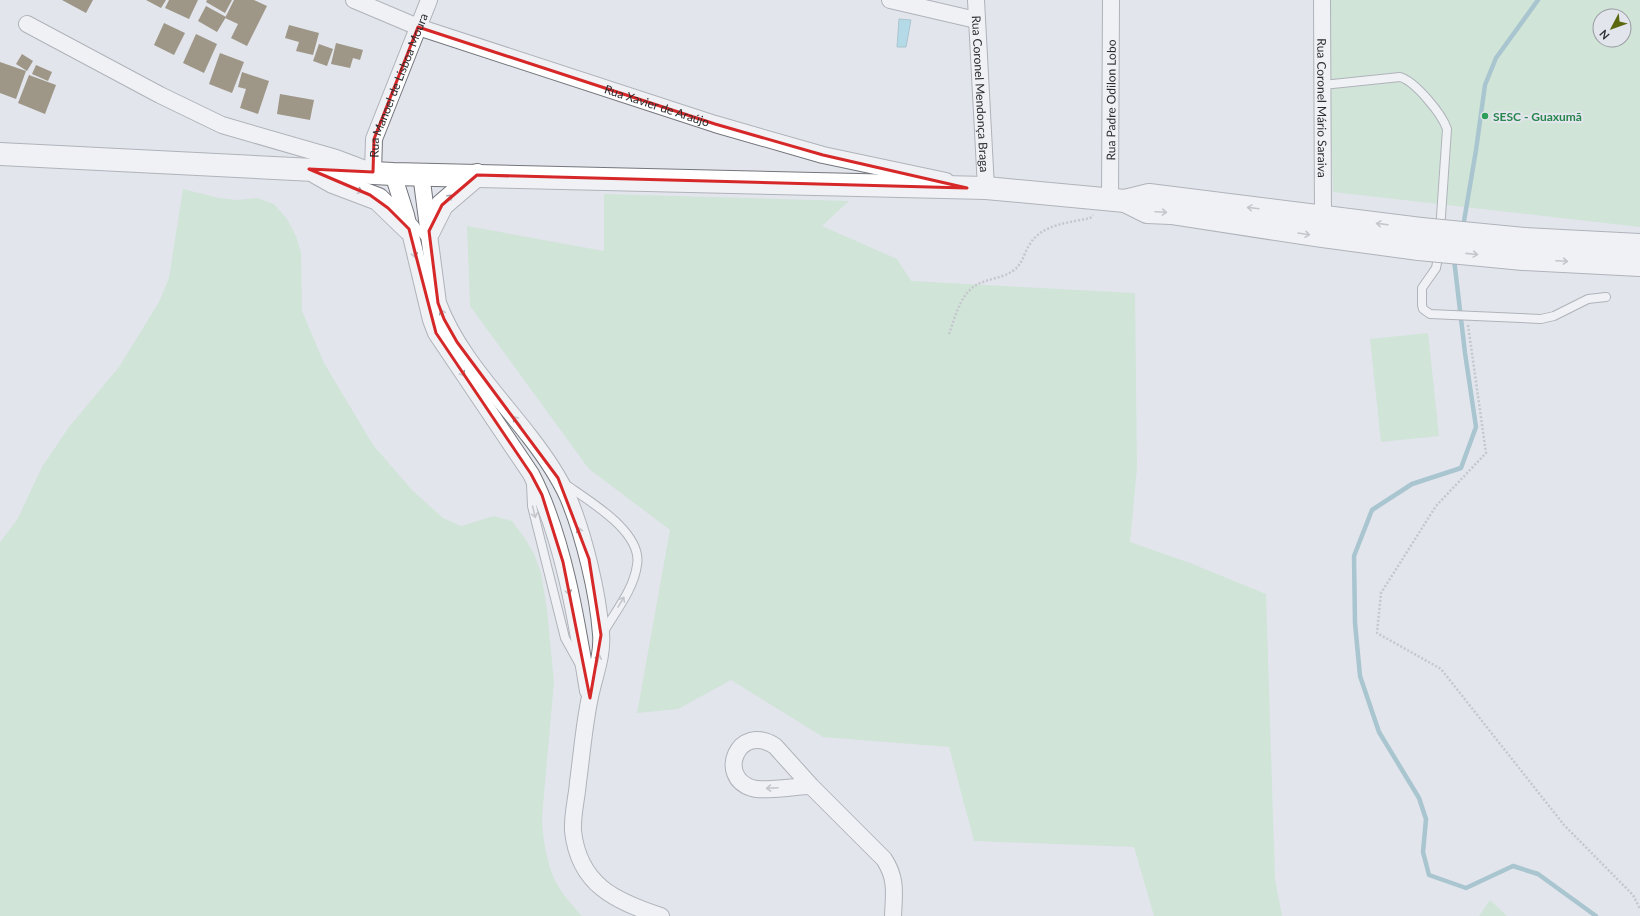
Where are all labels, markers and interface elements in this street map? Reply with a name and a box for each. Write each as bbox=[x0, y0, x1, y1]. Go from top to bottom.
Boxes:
north arrow bbox=[1592, 8, 1632, 48]
street label: Rua Manoel de Lisboa Moura bbox=[366, 11, 431, 158]
street label: Rua Coronel Mendonça Braga bbox=[969, 15, 993, 173]
text: N bbox=[1596, 27, 1612, 42]
street label: Rua Coronel Mário Saraiva bbox=[1315, 38, 1330, 178]
street label: Rua Padre Odilon Lobo bbox=[1103, 39, 1118, 161]
street label: Rua Xavier de Araújo bbox=[603, 81, 712, 129]
place label: SESC - Guaxumã bbox=[1493, 109, 1582, 124]
marker: SESC - Guaxumã bbox=[1480, 111, 1490, 121]
one-way arrow bbox=[351, 187, 363, 195]
one-way arrow bbox=[443, 194, 453, 204]
one-way arrow bbox=[1247, 204, 1260, 212]
one-way arrow bbox=[1154, 209, 1167, 216]
one-way arrow bbox=[1376, 220, 1389, 228]
one-way arrow bbox=[1297, 230, 1310, 238]
one-way arrow bbox=[411, 245, 419, 258]
one-way arrow bbox=[1465, 250, 1478, 258]
one-way arrow bbox=[1555, 257, 1568, 264]
one-way arrow bbox=[438, 309, 446, 321]
one-way arrow bbox=[457, 366, 465, 377]
one-way arrow bbox=[513, 415, 521, 426]
one-way arrow bbox=[531, 506, 538, 519]
one-way arrow bbox=[576, 527, 583, 540]
one-way arrow bbox=[565, 582, 573, 595]
one-way arrow bbox=[618, 596, 626, 608]
one-way arrow bbox=[595, 654, 603, 667]
one-way arrow bbox=[766, 784, 779, 791]

